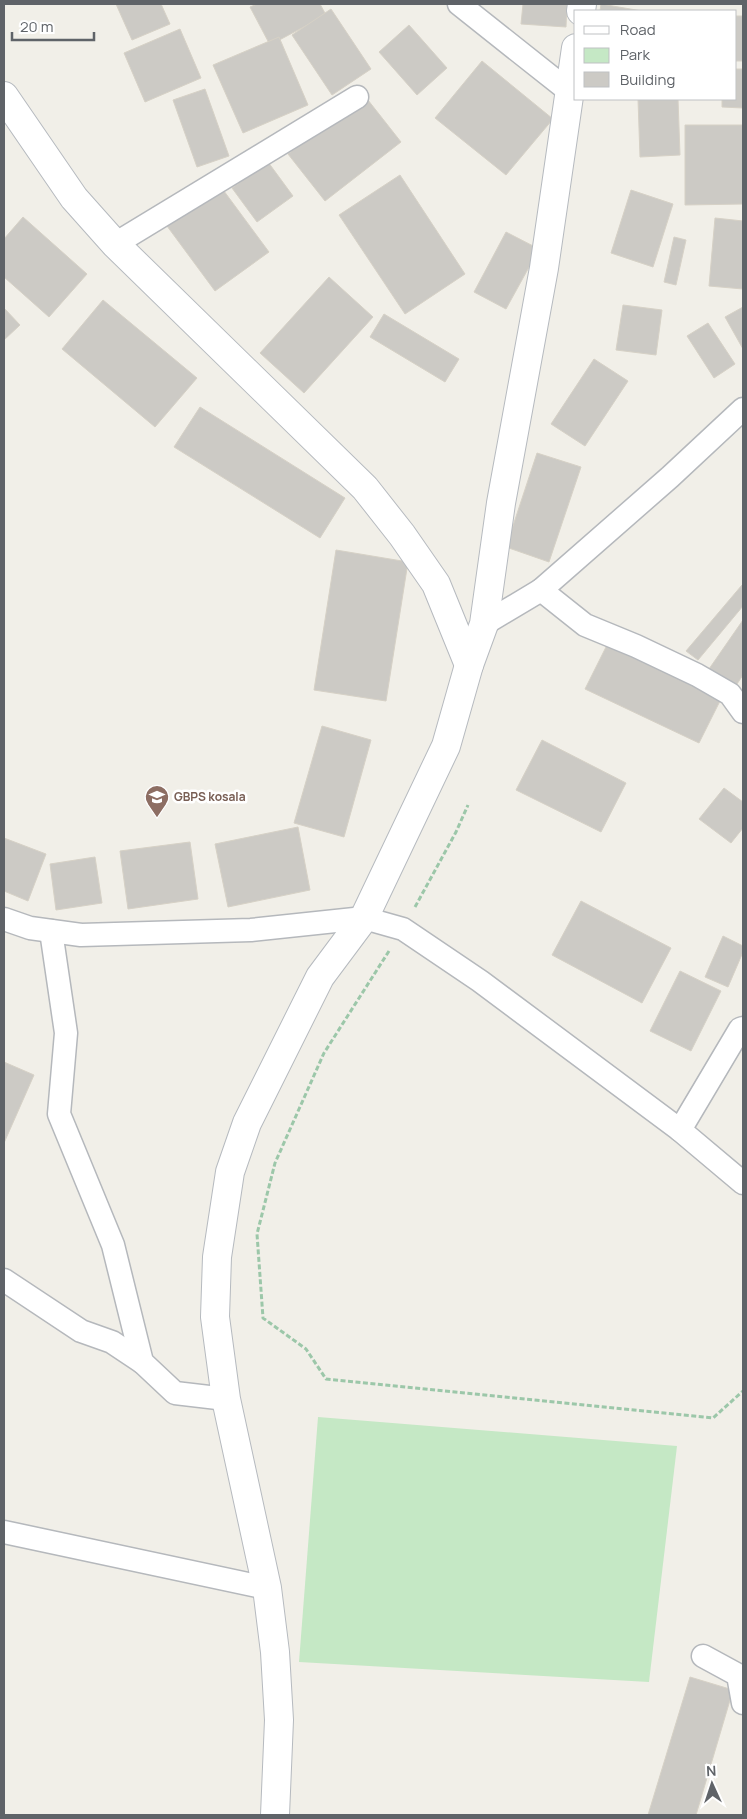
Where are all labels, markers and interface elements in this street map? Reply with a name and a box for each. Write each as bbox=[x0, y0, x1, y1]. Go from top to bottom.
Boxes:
scale bar bbox=[12, 10, 95, 42]
legend bbox=[574, 10, 737, 100]
text: 20 m bbox=[20, 16, 53, 37]
text: Road bbox=[620, 19, 656, 40]
text: Park bbox=[620, 44, 650, 65]
text: Building bbox=[620, 69, 675, 90]
school or university icon: GBPS kosala bbox=[144, 784, 170, 818]
place label: GBPS kosala bbox=[174, 788, 246, 805]
north arrow bbox=[687, 1759, 737, 1809]
text: N bbox=[706, 1761, 717, 1780]

